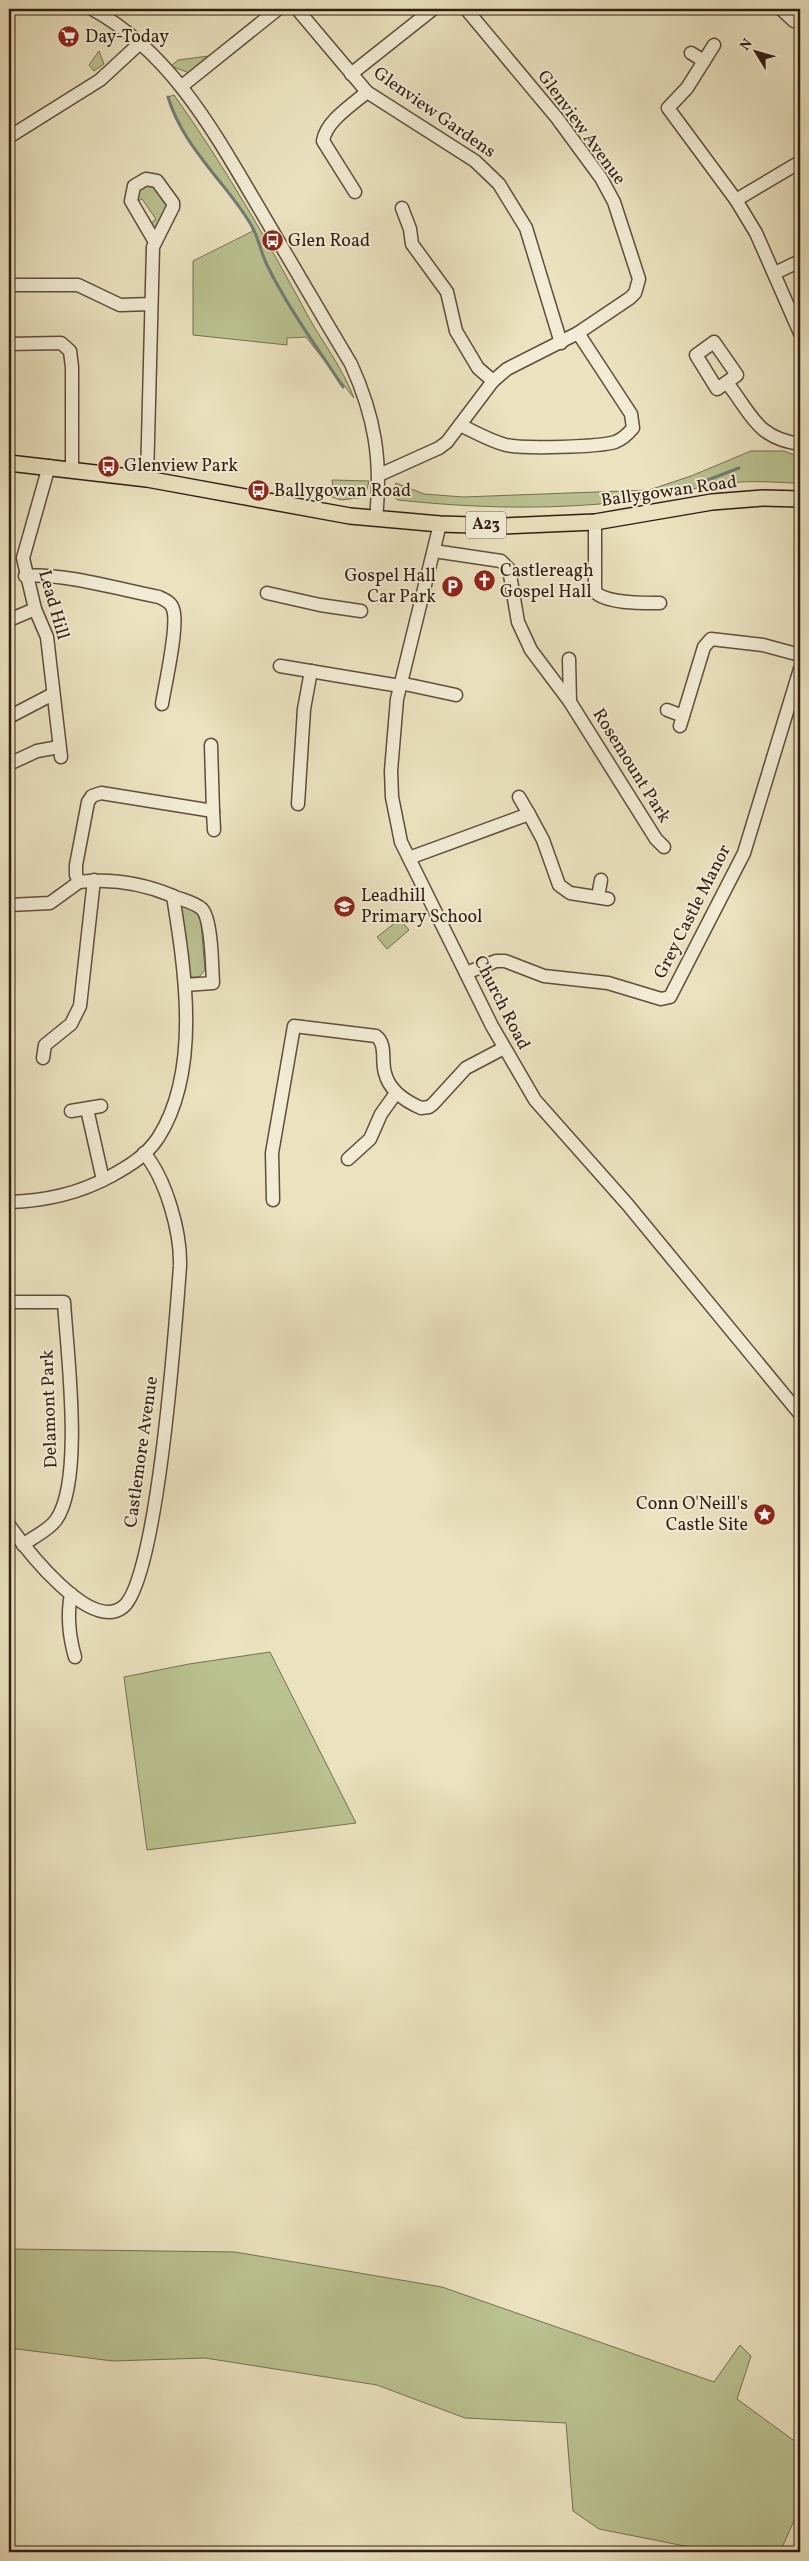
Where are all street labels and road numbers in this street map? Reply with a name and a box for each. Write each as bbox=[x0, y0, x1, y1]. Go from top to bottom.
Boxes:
street label: Glenview Gardens bbox=[368, 61, 500, 165]
street label: Glenview Avenue bbox=[531, 66, 631, 190]
street label: Ballygowan Road bbox=[599, 470, 739, 514]
road number: A23 bbox=[466, 512, 506, 538]
street label: Lead Hill bbox=[31, 567, 75, 643]
street label: Rosemount Park bbox=[586, 704, 676, 828]
street label: Grey Castle Manor bbox=[648, 840, 738, 983]
street label: Church Road bbox=[467, 952, 535, 1054]
street label: Delamont Park bbox=[35, 1349, 65, 1469]
street label: Castlemore Avenue bbox=[119, 1375, 165, 1529]

